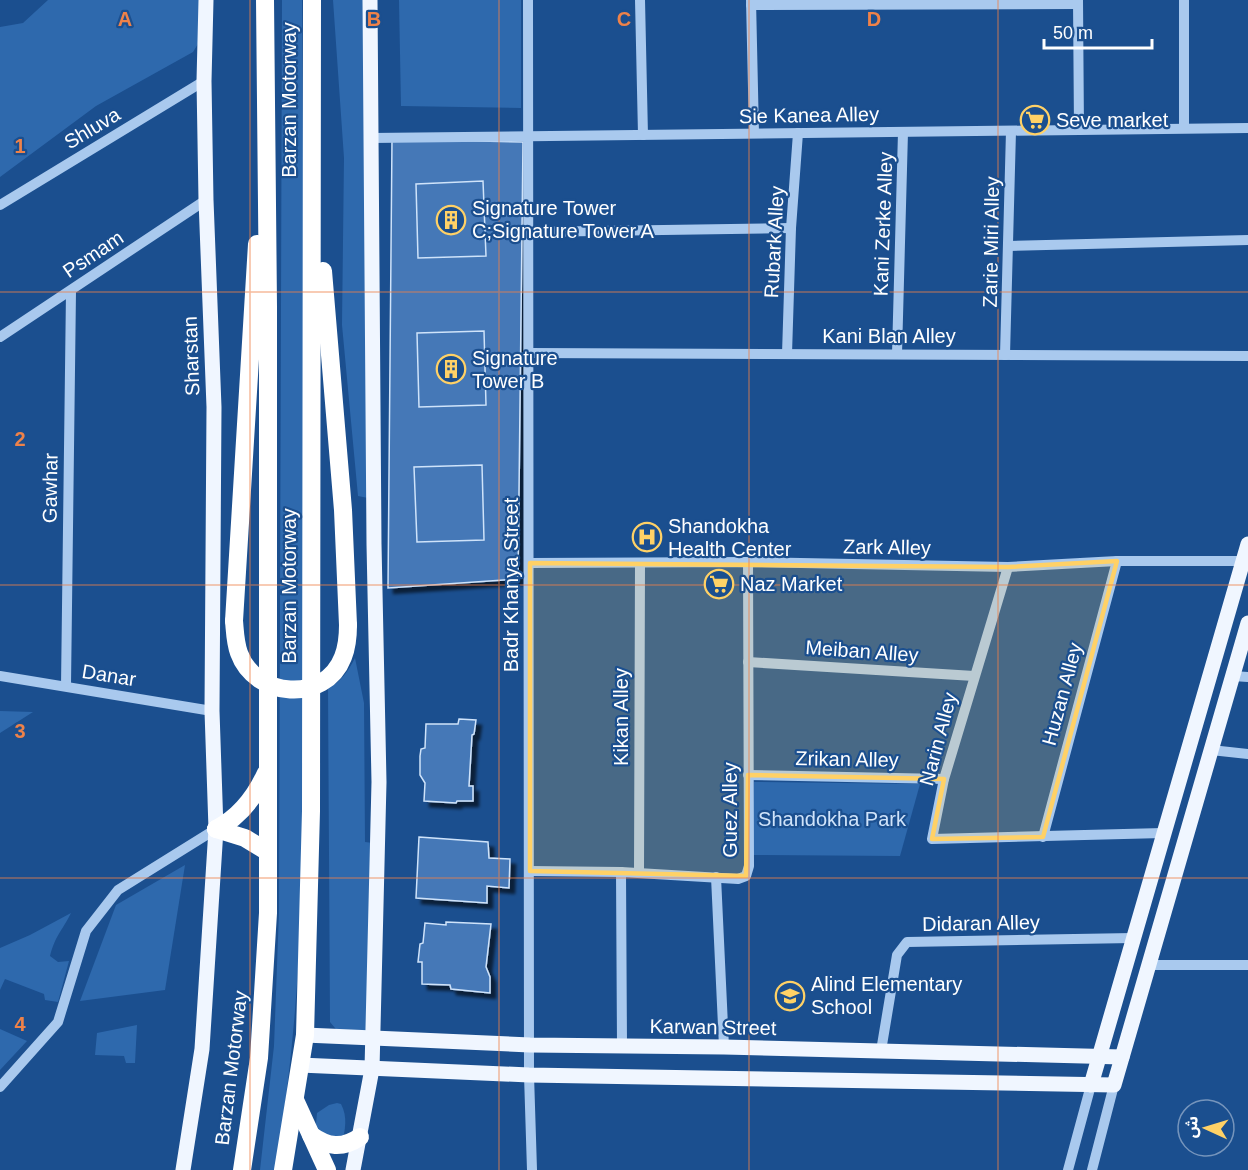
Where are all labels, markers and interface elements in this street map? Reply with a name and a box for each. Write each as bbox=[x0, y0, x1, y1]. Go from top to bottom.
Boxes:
text: A bbox=[118, 8, 132, 30]
text: B bbox=[367, 8, 381, 30]
text: C bbox=[617, 8, 631, 30]
text: D bbox=[867, 8, 881, 30]
scale bar bbox=[1044, 12, 1152, 50]
street label: Barzan Motorway bbox=[278, 22, 300, 178]
text: 50 m bbox=[1053, 23, 1093, 43]
street label: Shluva bbox=[60, 102, 125, 153]
street label: Sie Kanea Alley bbox=[739, 103, 879, 127]
supermarket icon: Seve market bbox=[1019, 104, 1051, 136]
place label: Seve market bbox=[1056, 109, 1169, 131]
text: 1 bbox=[14, 135, 26, 157]
street label: Kani Zerke Alley bbox=[869, 151, 897, 297]
street label: Zarie Miri Alley bbox=[979, 176, 1003, 308]
street label: Rubark Alley bbox=[760, 185, 788, 299]
place label: Signature Tower C;Signature Tower A bbox=[472, 197, 655, 242]
building icon: Signature Tower C;Signature Tower A bbox=[435, 204, 467, 236]
street label: Psmam bbox=[59, 226, 127, 282]
street label: Sharstan bbox=[179, 316, 203, 396]
street label: Kani Blan Alley bbox=[822, 325, 956, 347]
place label: Signature Tower B bbox=[472, 347, 558, 392]
building icon: Signature Tower B bbox=[435, 353, 467, 385]
text: 2 bbox=[14, 428, 26, 450]
street label: Gawhar bbox=[38, 452, 62, 523]
street label: Badr Khanya Street bbox=[500, 497, 522, 672]
street label: Barzan Motorway bbox=[278, 508, 300, 664]
place label: Shandokha Health Center bbox=[668, 515, 792, 560]
hospital icon: Shandokha Health Center bbox=[631, 521, 663, 553]
street label: Zark Alley bbox=[843, 535, 931, 559]
supermarket icon: Naz Market bbox=[703, 568, 735, 600]
place label: Naz Market bbox=[740, 573, 843, 595]
street label: Meiban Alley bbox=[805, 636, 919, 666]
street label: Huzan Alley bbox=[1038, 640, 1086, 748]
street label: Danar bbox=[80, 660, 138, 690]
street label: Kikan Alley bbox=[610, 668, 632, 766]
street label: Narin Alley bbox=[915, 690, 961, 788]
text: 3 bbox=[14, 720, 26, 742]
street label: Zrikan Alley bbox=[795, 747, 899, 771]
street label: Guez Alley bbox=[719, 762, 741, 858]
park label: Shandokha Park bbox=[758, 808, 907, 830]
street label: Didaran Alley bbox=[922, 911, 1040, 935]
place label: Alind Elementary School bbox=[811, 973, 962, 1018]
school or university icon: Alind Elementary School bbox=[774, 980, 806, 1012]
street label: Barzan Motorway bbox=[211, 989, 251, 1147]
text: 4 bbox=[14, 1013, 26, 1035]
street label: Karwan Street bbox=[649, 1015, 777, 1039]
north arrow bbox=[1176, 1098, 1236, 1158]
text: ش bbox=[1182, 1115, 1202, 1139]

